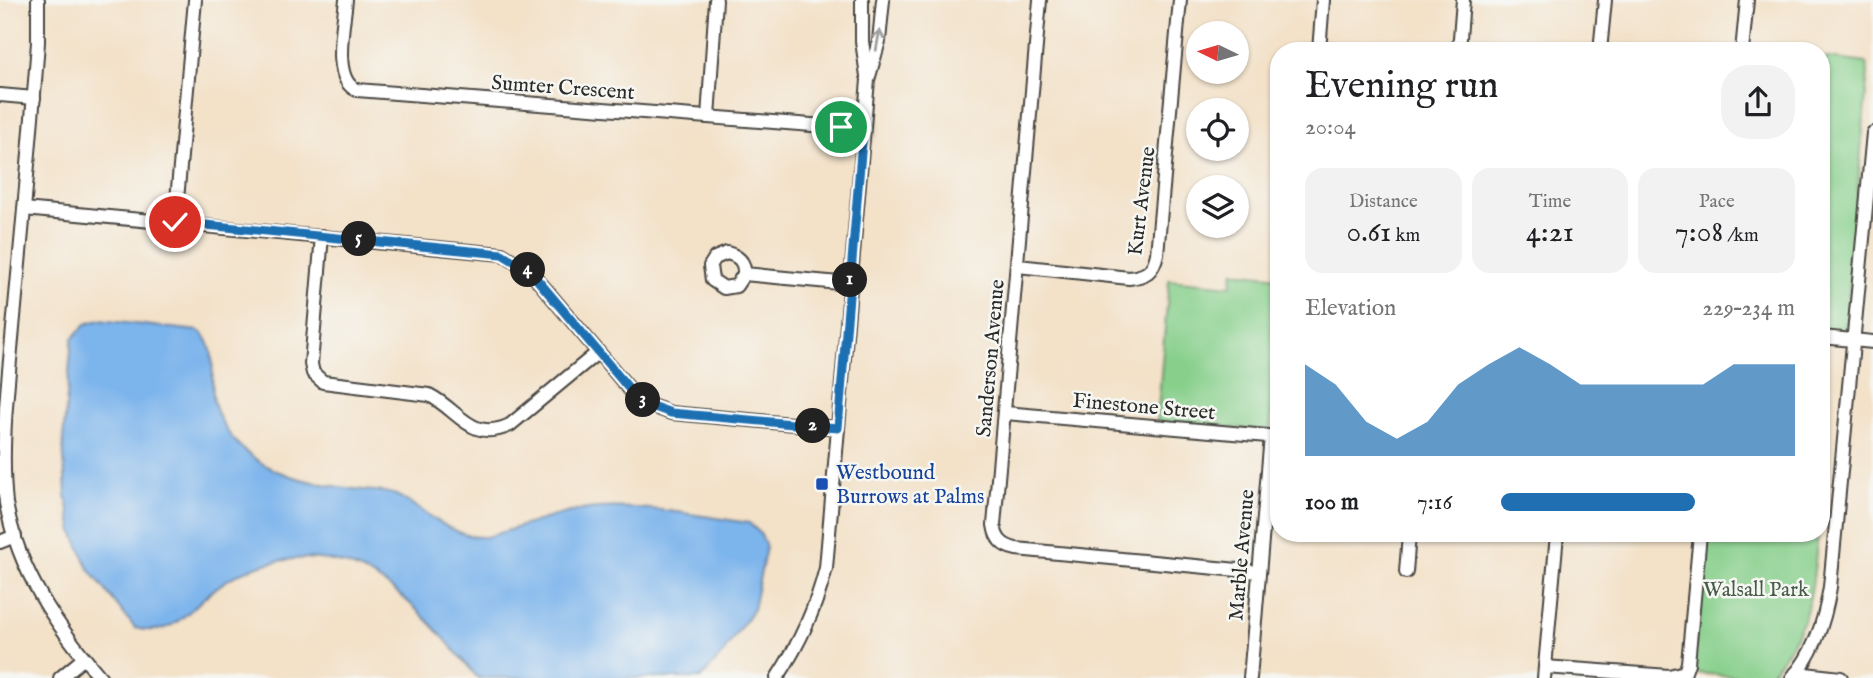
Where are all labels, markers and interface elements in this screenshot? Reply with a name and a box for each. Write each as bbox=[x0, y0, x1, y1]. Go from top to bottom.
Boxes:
north arrow bbox=[1186, 21, 1250, 84]
map controls bbox=[1186, 21, 1249, 238]
one-way arrow bbox=[871, 29, 885, 52]
text: Evening run bbox=[1305, 63, 1499, 111]
button: share bbox=[1721, 65, 1795, 139]
street label: Sumter Crescent bbox=[490, 70, 635, 107]
pin bbox=[811, 97, 871, 157]
button: locate bbox=[1186, 98, 1249, 161]
icon: arrive bbox=[822, 108, 860, 146]
text: 20:04 bbox=[1305, 113, 1356, 142]
street label: Kurt Avenue bbox=[1122, 145, 1163, 257]
button: layers bbox=[1186, 175, 1249, 238]
text: Distance bbox=[1349, 190, 1418, 214]
text: Time bbox=[1529, 190, 1571, 214]
text: Pace bbox=[1699, 190, 1735, 214]
pin bbox=[145, 192, 205, 252]
icon: check bbox=[156, 203, 194, 241]
text: 0.61 bbox=[1346, 214, 1391, 252]
text: 4:21 bbox=[1526, 214, 1574, 252]
text: 7:08 bbox=[1675, 214, 1723, 252]
pin: 5 bbox=[342, 222, 376, 256]
text: km bbox=[1391, 224, 1420, 248]
text: /km bbox=[1723, 224, 1759, 248]
text: 5 bbox=[355, 226, 362, 250]
pin: 4 bbox=[510, 252, 546, 288]
text: 4 bbox=[523, 257, 532, 281]
pin: 1 bbox=[832, 262, 868, 298]
text: 1 bbox=[846, 267, 853, 291]
street label: Sanderson Avenue bbox=[971, 278, 1012, 438]
text: Elevation bbox=[1305, 294, 1396, 323]
text: 229–234 m bbox=[1702, 294, 1795, 323]
pin: 3 bbox=[626, 382, 660, 418]
text: 3 bbox=[639, 387, 646, 411]
street label: Finestone Street bbox=[1071, 388, 1216, 427]
pin: 2 bbox=[796, 408, 830, 444]
text: 2 bbox=[808, 413, 817, 437]
place label: Westbound Burrows at Palms bbox=[836, 460, 984, 511]
marker: Westbound Burrows at Palms bbox=[814, 476, 830, 492]
street label: Marble Avenue bbox=[1223, 488, 1262, 622]
text: 100 m bbox=[1305, 488, 1359, 517]
text: 7:16 bbox=[1417, 488, 1452, 517]
park label: Walsall Park bbox=[1703, 577, 1810, 604]

